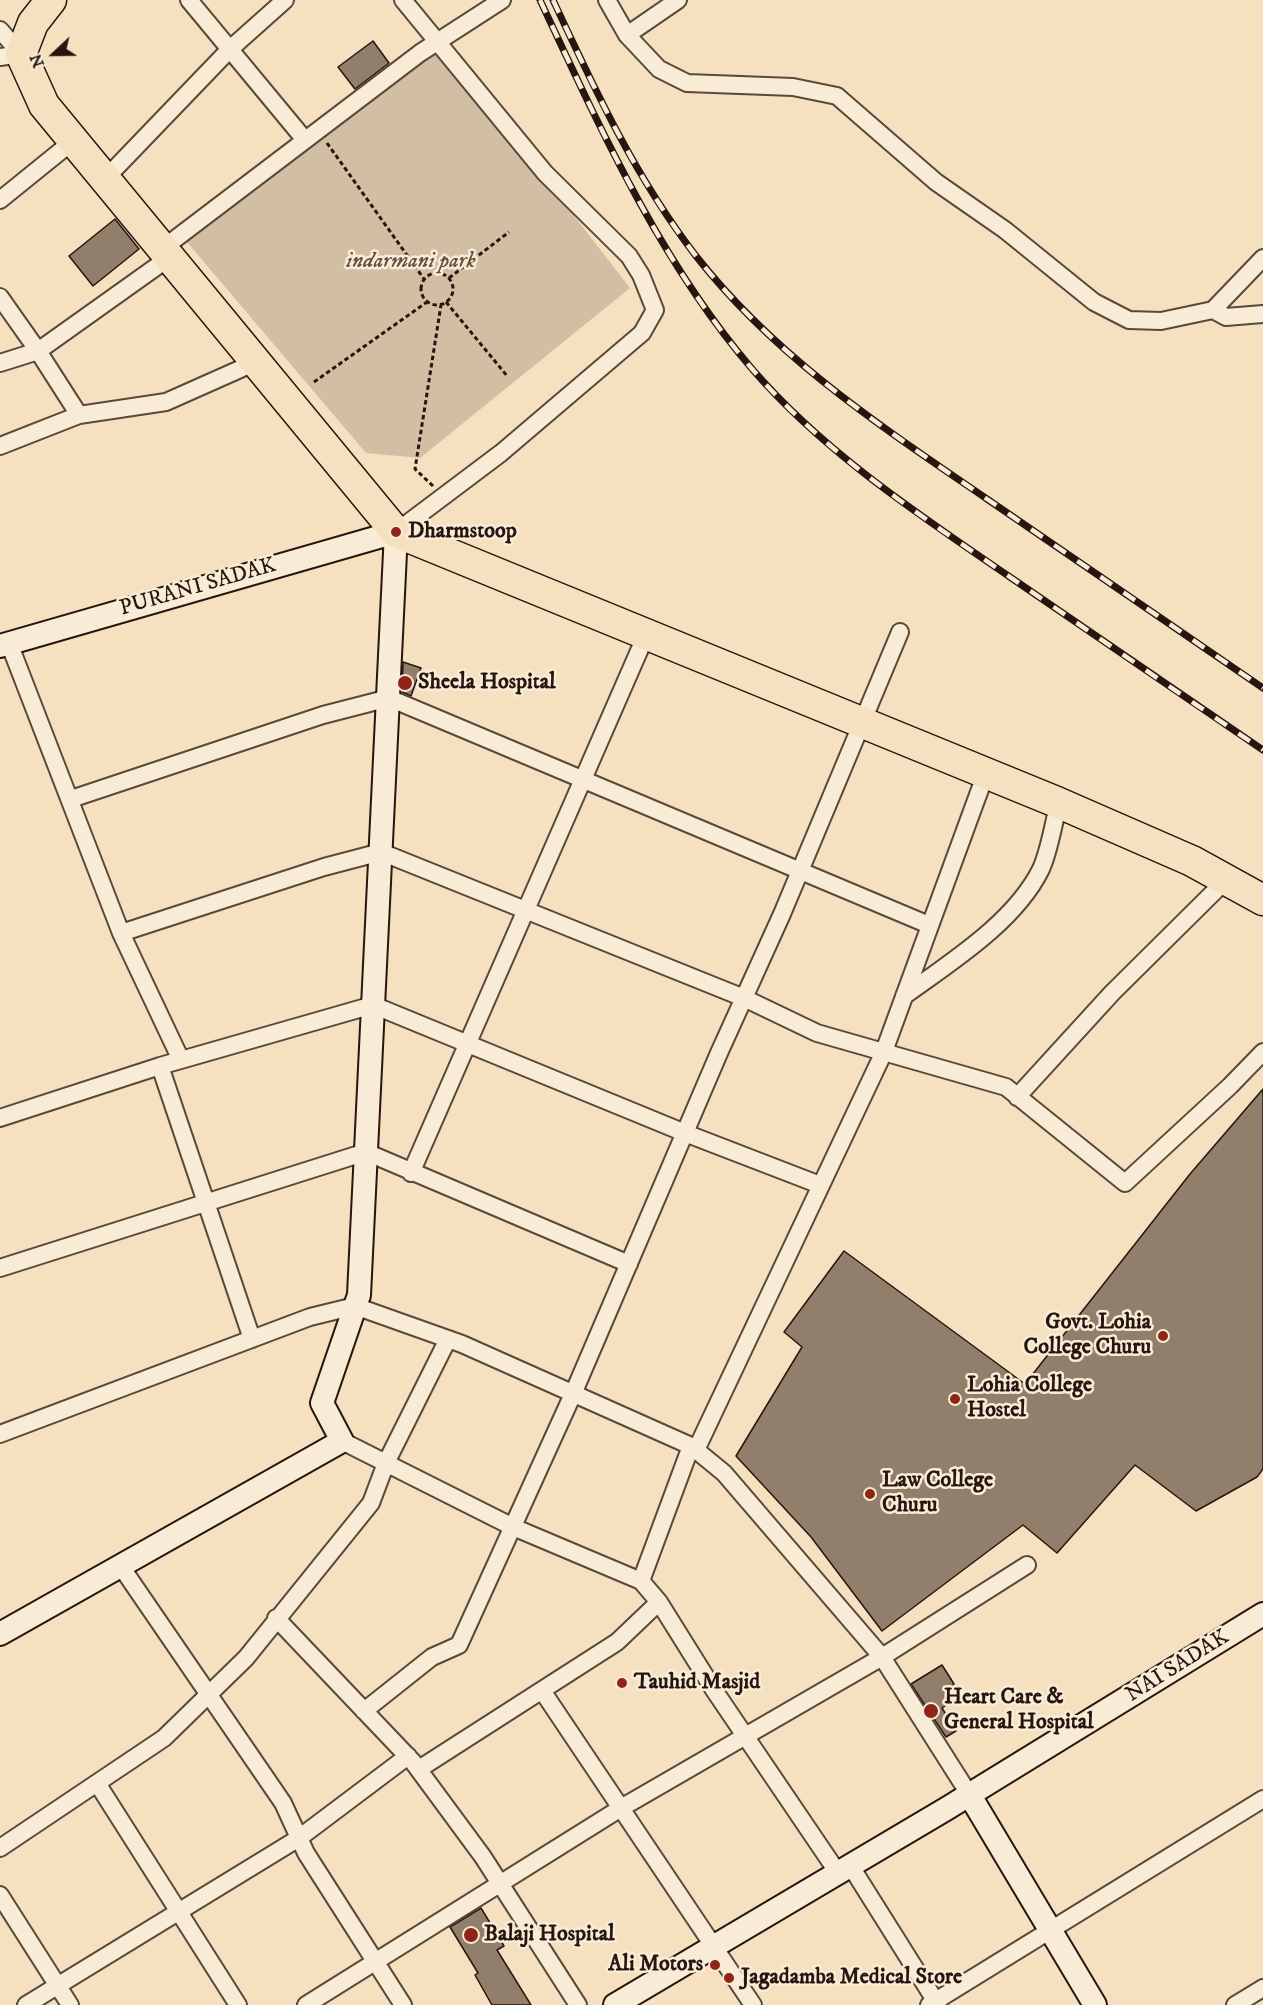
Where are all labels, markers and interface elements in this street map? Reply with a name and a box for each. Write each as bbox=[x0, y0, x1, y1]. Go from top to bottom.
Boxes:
north arrow bbox=[24, 24, 84, 84]
text: N bbox=[26, 51, 49, 71]
park label: indarmani park bbox=[346, 249, 476, 275]
place label: Dharmstoop bbox=[408, 519, 517, 545]
marker: Dharmstoop bbox=[389, 525, 403, 539]
street label: PURANI SADAK bbox=[117, 553, 279, 623]
place label: Sheela Hospital bbox=[418, 670, 556, 696]
marker: Sheela Hospital bbox=[396, 674, 414, 692]
place label: Govt. Lohia College Churu bbox=[1024, 1310, 1151, 1362]
marker: Govt. Lohia College Churu bbox=[1156, 1329, 1170, 1343]
place label: Lohia College Hostel bbox=[967, 1373, 1092, 1424]
marker: Lohia College Hostel bbox=[948, 1392, 962, 1406]
place label: Law College Churu bbox=[882, 1468, 993, 1520]
marker: Law College Churu bbox=[863, 1487, 877, 1501]
street label: NAI SADAK bbox=[1122, 1625, 1234, 1709]
place label: Tauhid Masjid bbox=[634, 1670, 760, 1696]
marker: Tauhid Masjid bbox=[615, 1676, 629, 1690]
place label: Heart Care & General Hospital bbox=[944, 1685, 1094, 1736]
marker: Heart Care & General Hospital bbox=[922, 1702, 940, 1720]
place label: Balaji Hospital bbox=[484, 1922, 615, 1948]
marker: Balaji Hospital bbox=[462, 1926, 480, 1944]
place label: Ali Motors bbox=[608, 1952, 703, 1978]
marker: Ali Motors bbox=[708, 1958, 722, 1972]
place label: Jagadamba Medical Store bbox=[741, 1965, 962, 1991]
marker: Jagadamba Medical Store bbox=[722, 1971, 736, 1985]

